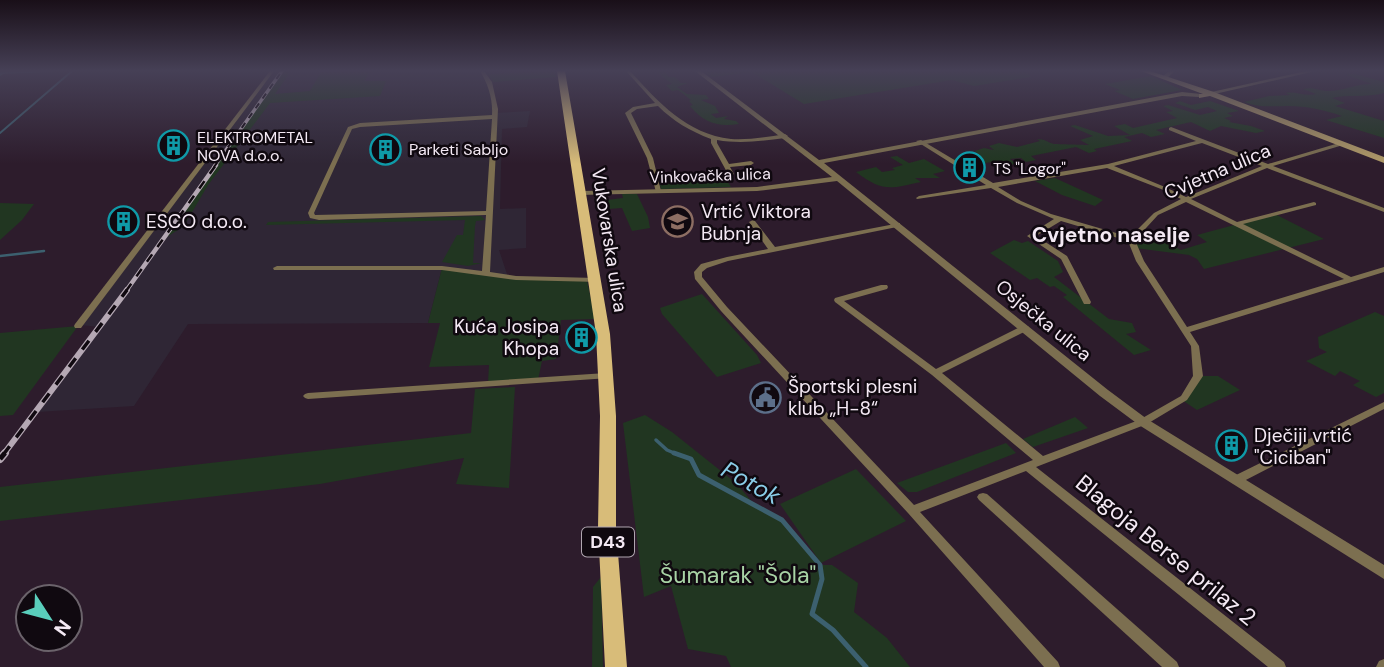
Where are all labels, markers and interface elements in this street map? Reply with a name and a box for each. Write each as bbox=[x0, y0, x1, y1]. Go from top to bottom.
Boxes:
place label: ELEKTROMETAL NOVA d.o.o. bbox=[197, 127, 313, 166]
building icon: ELEKTROMETAL NOVA d.o.o. bbox=[157, 129, 191, 163]
building icon: Parketi Sabljo bbox=[369, 132, 403, 166]
street label: Cvjetna ulica bbox=[1160, 138, 1274, 205]
place label: Parketi Sabljo bbox=[409, 139, 508, 160]
building icon: TS "Logor" bbox=[953, 151, 987, 185]
place label: TS "Logor" bbox=[993, 158, 1066, 179]
street label: Vinkovačka ulica bbox=[649, 163, 771, 188]
street label: Vukovarska ulica bbox=[586, 166, 633, 314]
place label: Vrtić Viktora Bubnja bbox=[701, 199, 811, 246]
building icon: ESCO d.o.o. bbox=[106, 204, 140, 238]
school or university icon: Vrtić Viktora Bubnja bbox=[661, 205, 695, 239]
place label: ESCO d.o.o. bbox=[146, 209, 247, 234]
district label: Cvjetno naselje bbox=[1032, 221, 1190, 249]
street label: Osječka ulica bbox=[991, 274, 1097, 367]
place label: Kuća Josipa Khopa bbox=[454, 314, 559, 361]
building icon: Kuća Josipa Khopa bbox=[565, 320, 599, 354]
place label: Športski plesni klub „H-8“ bbox=[788, 374, 917, 421]
public building icon: Športski plesni klub „H-8“ bbox=[748, 380, 782, 414]
place label: Dječiji vrtić "Ciciban" bbox=[1254, 423, 1352, 470]
building icon: Dječiji vrtić "Ciciban" bbox=[1214, 429, 1248, 463]
water label: Potok bbox=[716, 454, 787, 512]
street label: Blagoja Berse prilaz 2 bbox=[1070, 468, 1262, 632]
road number: D43 bbox=[582, 528, 634, 556]
park label: Šumarak "Šola" bbox=[660, 560, 816, 590]
north arrow bbox=[14, 583, 84, 653]
text: N bbox=[48, 615, 77, 641]

